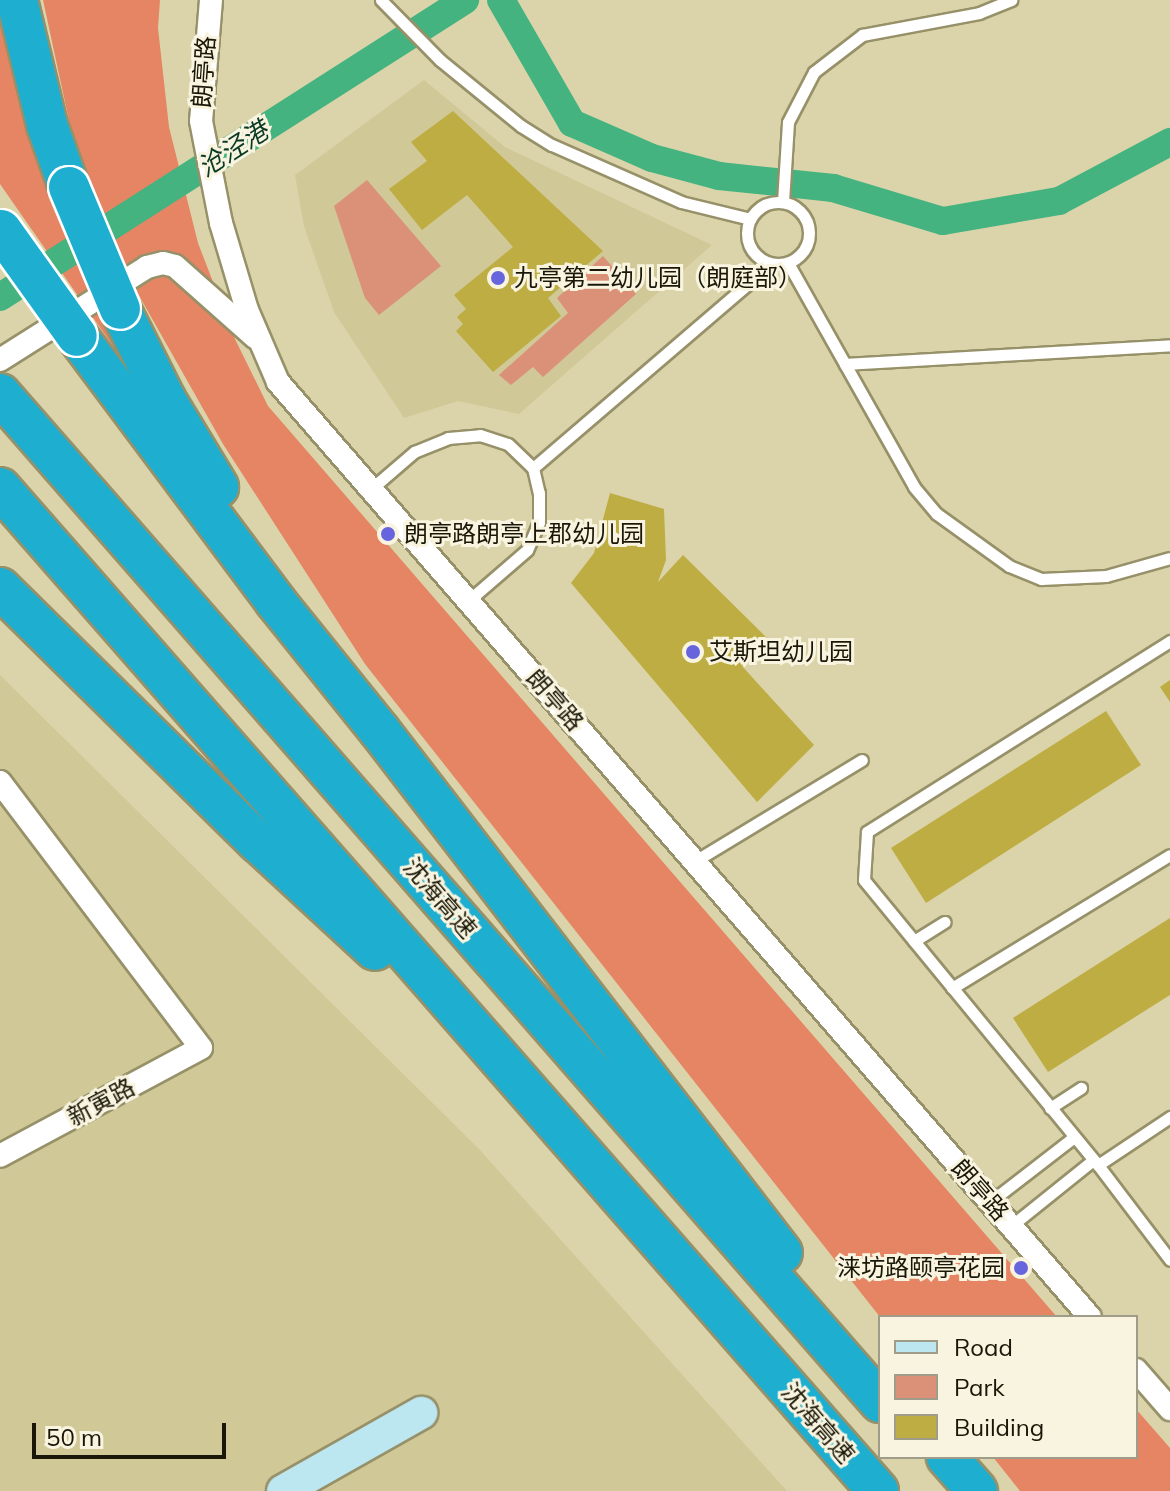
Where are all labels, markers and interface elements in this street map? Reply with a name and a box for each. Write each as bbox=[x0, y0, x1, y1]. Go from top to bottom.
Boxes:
street label: 朗亭路 bbox=[187, 35, 221, 109]
water label: 沧泾港 bbox=[192, 115, 274, 183]
place label: 九亭第二幼儿园（朗庭部） bbox=[514, 264, 802, 292]
marker: 九亭第二幼儿园（朗庭部） bbox=[489, 269, 507, 287]
place label: 朗亭路朗亭上郡幼儿园 bbox=[404, 520, 644, 548]
marker: 朗亭路朗亭上郡幼儿园 bbox=[379, 525, 397, 543]
place label: 艾斯坦幼儿园 bbox=[709, 638, 853, 666]
marker: 艾斯坦幼儿园 bbox=[684, 643, 702, 661]
street label: 朗亭路 bbox=[521, 663, 589, 737]
street label: 沈海高速 bbox=[398, 852, 482, 944]
street label: 新寅路 bbox=[62, 1072, 140, 1132]
street label: 朗亭路 bbox=[946, 1153, 1014, 1227]
place label: 涞坊路颐亭花园 bbox=[837, 1254, 1005, 1282]
marker: 涞坊路颐亭花园 bbox=[1012, 1259, 1030, 1277]
legend bbox=[878, 1315, 1138, 1459]
text: Road bbox=[954, 1332, 1013, 1362]
text: Park bbox=[954, 1372, 1005, 1402]
street label: 沈海高速 bbox=[776, 1377, 860, 1469]
scale bar bbox=[36, 1407, 230, 1457]
text: Building bbox=[954, 1412, 1044, 1442]
text: 50 m bbox=[46, 1422, 102, 1452]

